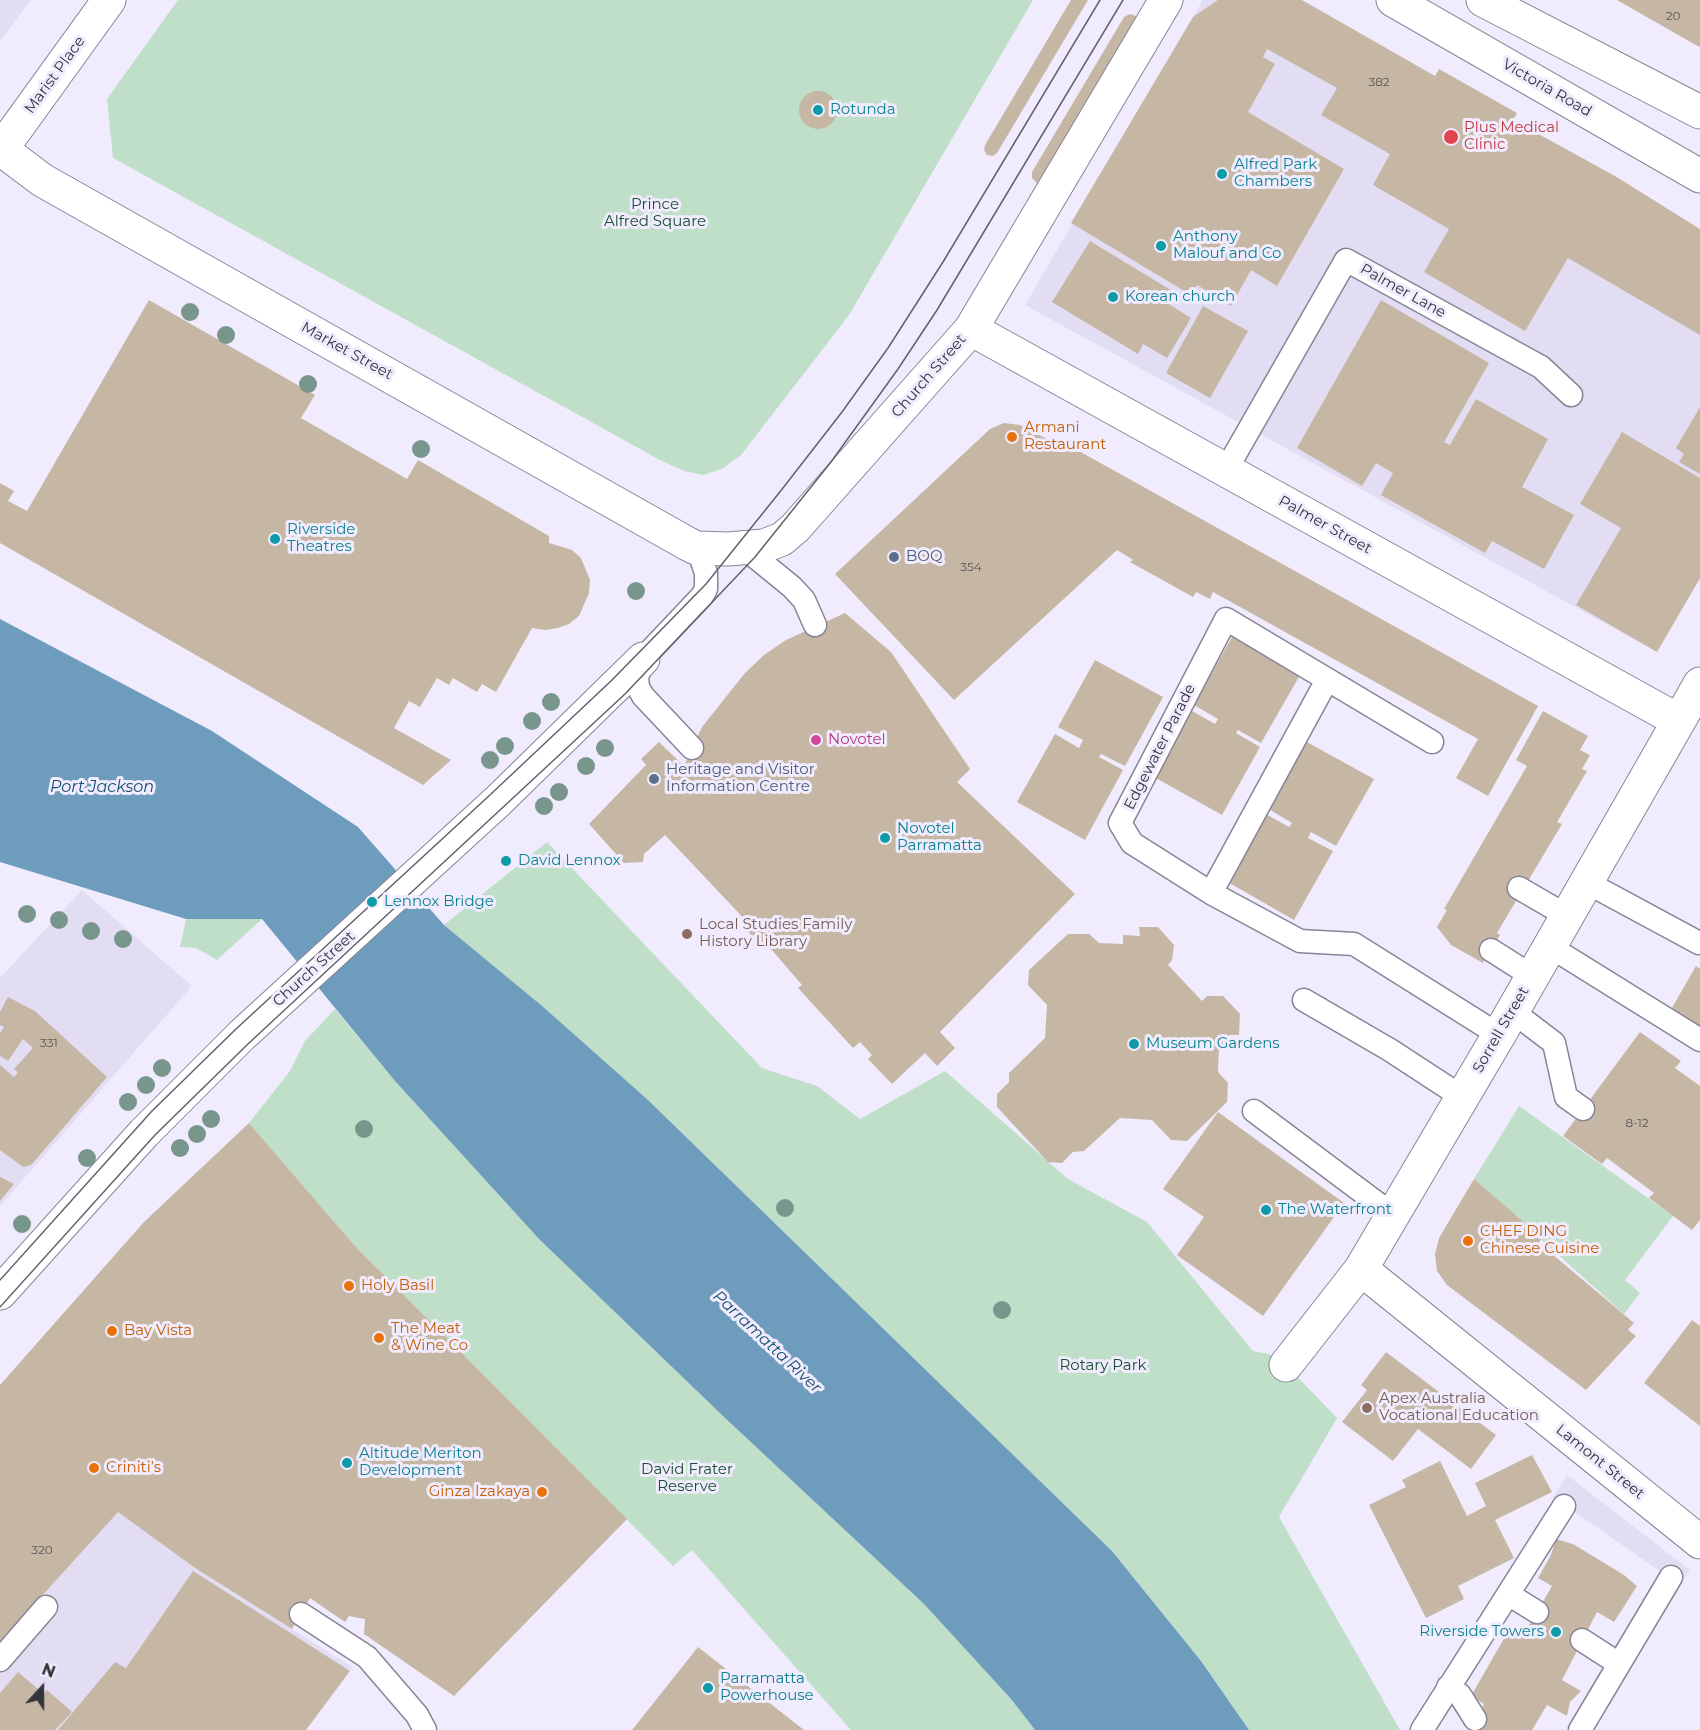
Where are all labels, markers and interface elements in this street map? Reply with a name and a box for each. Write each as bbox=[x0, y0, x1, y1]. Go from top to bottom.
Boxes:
house number: 20 bbox=[1666, 9, 1680, 23]
street label: Marist Place bbox=[21, 33, 89, 117]
street label: Victoria Road bbox=[1499, 55, 1595, 121]
house number: 382 bbox=[1368, 75, 1390, 89]
place label: Rotunda bbox=[830, 101, 896, 119]
marker: Rotunda bbox=[811, 103, 825, 117]
place label: Plus Medical Clinic bbox=[1464, 119, 1559, 154]
marker: Plus Medical Clinic bbox=[1442, 128, 1460, 146]
place label: Alfred Park Chambers bbox=[1234, 156, 1317, 191]
marker: Alfred Park Chambers bbox=[1215, 167, 1229, 181]
park label: Prince Alfred Square bbox=[604, 196, 706, 231]
place label: Anthony Malouf and Co bbox=[1173, 228, 1281, 263]
marker: Anthony Malouf and Co bbox=[1154, 239, 1168, 253]
street label: Palmer Lane bbox=[1357, 260, 1449, 322]
place label: Korean church bbox=[1125, 288, 1235, 306]
marker: Korean church bbox=[1106, 290, 1120, 304]
street label: Market Street bbox=[298, 318, 396, 384]
street label: Church Street bbox=[888, 331, 970, 421]
place label: Armani Restaurant bbox=[1024, 419, 1106, 454]
marker: Armani Restaurant bbox=[1005, 430, 1019, 444]
street label: Palmer Street bbox=[1275, 492, 1375, 558]
place label: Riverside Theatres bbox=[287, 521, 355, 556]
marker: Riverside Theatres bbox=[268, 532, 282, 546]
place label: BOQ bbox=[906, 548, 942, 566]
marker: BOQ bbox=[887, 550, 901, 564]
house number: 354 bbox=[960, 560, 982, 574]
street label: Edgewater Parade bbox=[1120, 681, 1200, 813]
place label: Novotel bbox=[828, 731, 886, 749]
marker: Novotel bbox=[809, 733, 823, 747]
place label: Heritage and Visitor Information Centre bbox=[666, 761, 815, 796]
marker: Heritage and Visitor Information Centre bbox=[647, 772, 661, 786]
water label: Port Jackson bbox=[50, 777, 154, 797]
place label: Novotel Parramatta bbox=[897, 820, 982, 855]
marker: Novotel Parramatta bbox=[878, 831, 892, 845]
place label: David Lennox bbox=[518, 852, 621, 870]
marker: David Lennox bbox=[499, 854, 513, 868]
place label: Lennox Bridge bbox=[384, 893, 494, 911]
marker: Lennox Bridge bbox=[365, 895, 379, 909]
place label: Local Studies Family History Library bbox=[699, 916, 852, 951]
street label: Church Street bbox=[269, 927, 359, 1011]
marker: Local Studies Family History Library bbox=[680, 927, 694, 941]
street label: Sorrell Street bbox=[1469, 984, 1533, 1076]
place label: Museum Gardens bbox=[1146, 1035, 1280, 1053]
house number: 331 bbox=[40, 1036, 58, 1050]
marker: Museum Gardens bbox=[1127, 1037, 1141, 1051]
house number: 8-12 bbox=[1625, 1116, 1649, 1130]
place label: The Waterfront bbox=[1278, 1201, 1392, 1219]
marker: The Waterfront bbox=[1259, 1203, 1273, 1217]
place label: CHEF DING Chinese Cuisine bbox=[1480, 1223, 1599, 1258]
marker: CHEF DING Chinese Cuisine bbox=[1461, 1234, 1475, 1248]
place label: Holy Basil bbox=[361, 1277, 434, 1295]
marker: Holy Basil bbox=[342, 1279, 356, 1293]
water label: Parramatta River bbox=[709, 1287, 825, 1397]
place label: The Meat & Wine Co bbox=[391, 1320, 468, 1355]
place label: Bay Vista bbox=[124, 1322, 192, 1340]
marker: Bay Vista bbox=[105, 1324, 119, 1338]
marker: The Meat & Wine Co bbox=[372, 1331, 386, 1345]
park label: Rotary Park bbox=[1059, 1357, 1147, 1375]
place label: Apex Australia Vocational Education bbox=[1379, 1390, 1539, 1425]
marker: Apex Australia Vocational Education bbox=[1360, 1401, 1374, 1415]
street label: Lamont Street bbox=[1552, 1421, 1648, 1503]
place label: Altitude Meriton Development bbox=[359, 1445, 482, 1480]
marker: Altitude Meriton Development bbox=[340, 1456, 354, 1470]
place label: Criniti’s bbox=[106, 1459, 161, 1477]
marker: Criniti’s bbox=[87, 1461, 101, 1475]
park label: David Frater Reserve bbox=[641, 1461, 733, 1496]
place label: Ginza Izakaya bbox=[429, 1483, 530, 1501]
marker: Ginza Izakaya bbox=[535, 1485, 549, 1499]
house number: 320 bbox=[31, 1543, 53, 1557]
place label: Riverside Towers bbox=[1419, 1623, 1544, 1641]
marker: Riverside Towers bbox=[1549, 1625, 1563, 1639]
north arrow bbox=[12, 1658, 72, 1718]
text: N bbox=[39, 1660, 58, 1682]
place label: Parramatta Powerhouse bbox=[720, 1670, 814, 1705]
marker: Parramatta Powerhouse bbox=[701, 1681, 715, 1695]

